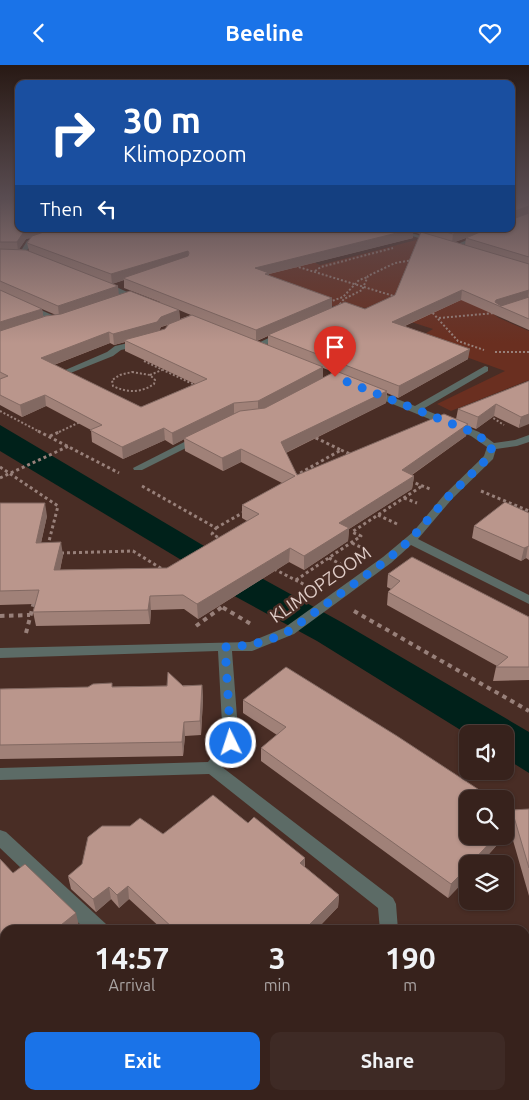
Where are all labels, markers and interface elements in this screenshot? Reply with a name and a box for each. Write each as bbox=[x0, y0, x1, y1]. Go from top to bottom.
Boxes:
icon: back bbox=[25, 19, 53, 47]
icon: heart bbox=[476, 19, 504, 47]
text: Beeline bbox=[225, 20, 304, 45]
icon: right bbox=[40, 100, 105, 165]
text: 30 m bbox=[123, 100, 201, 140]
text: Klimopzoom bbox=[123, 141, 247, 166]
icon: left bbox=[93, 195, 121, 223]
text: Then bbox=[40, 198, 83, 220]
pin bbox=[314, 326, 356, 377]
icon: arrive bbox=[321, 333, 349, 361]
street label: KLIMOPZOOM bbox=[266, 542, 374, 626]
position arrow bbox=[204, 716, 256, 768]
map controls bbox=[459, 725, 514, 910]
button: sound bbox=[459, 725, 514, 780]
button: search bbox=[459, 790, 514, 845]
button: layers bbox=[459, 855, 514, 910]
text: 14:57 bbox=[94, 941, 169, 975]
text: 3 bbox=[269, 941, 286, 975]
text: 190 bbox=[385, 941, 436, 975]
text: Arrival bbox=[109, 976, 155, 994]
text: min bbox=[264, 976, 291, 994]
text: m bbox=[403, 976, 417, 994]
button: Exit bbox=[25, 1032, 260, 1090]
button: Share bbox=[270, 1032, 505, 1090]

